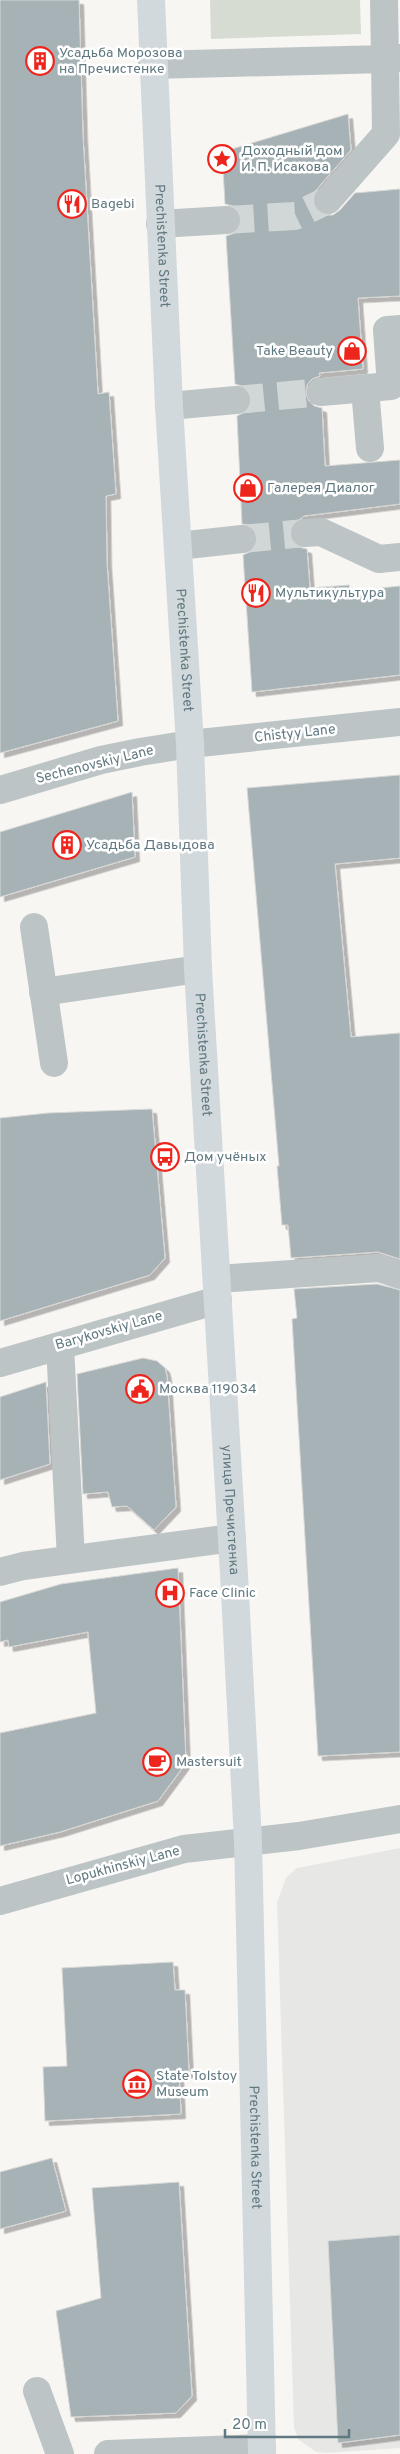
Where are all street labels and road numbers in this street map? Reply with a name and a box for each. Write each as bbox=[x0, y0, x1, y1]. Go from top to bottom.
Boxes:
street label: Prechistenka Street bbox=[151, 184, 173, 308]
street label: Prechistenka Street bbox=[172, 588, 196, 712]
street label: Chistyy Lane bbox=[254, 721, 336, 747]
street label: Sechenovskiy Lane bbox=[34, 742, 156, 788]
street label: Prechistenka Street bbox=[191, 992, 215, 1117]
street label: Barykovskiy Lane bbox=[53, 1308, 165, 1354]
street label: улица Пречистенка bbox=[218, 1444, 243, 1575]
street label: Lopukhinskiy Lane bbox=[64, 1843, 182, 1889]
street label: Prechistenka Street bbox=[245, 2085, 265, 2209]

